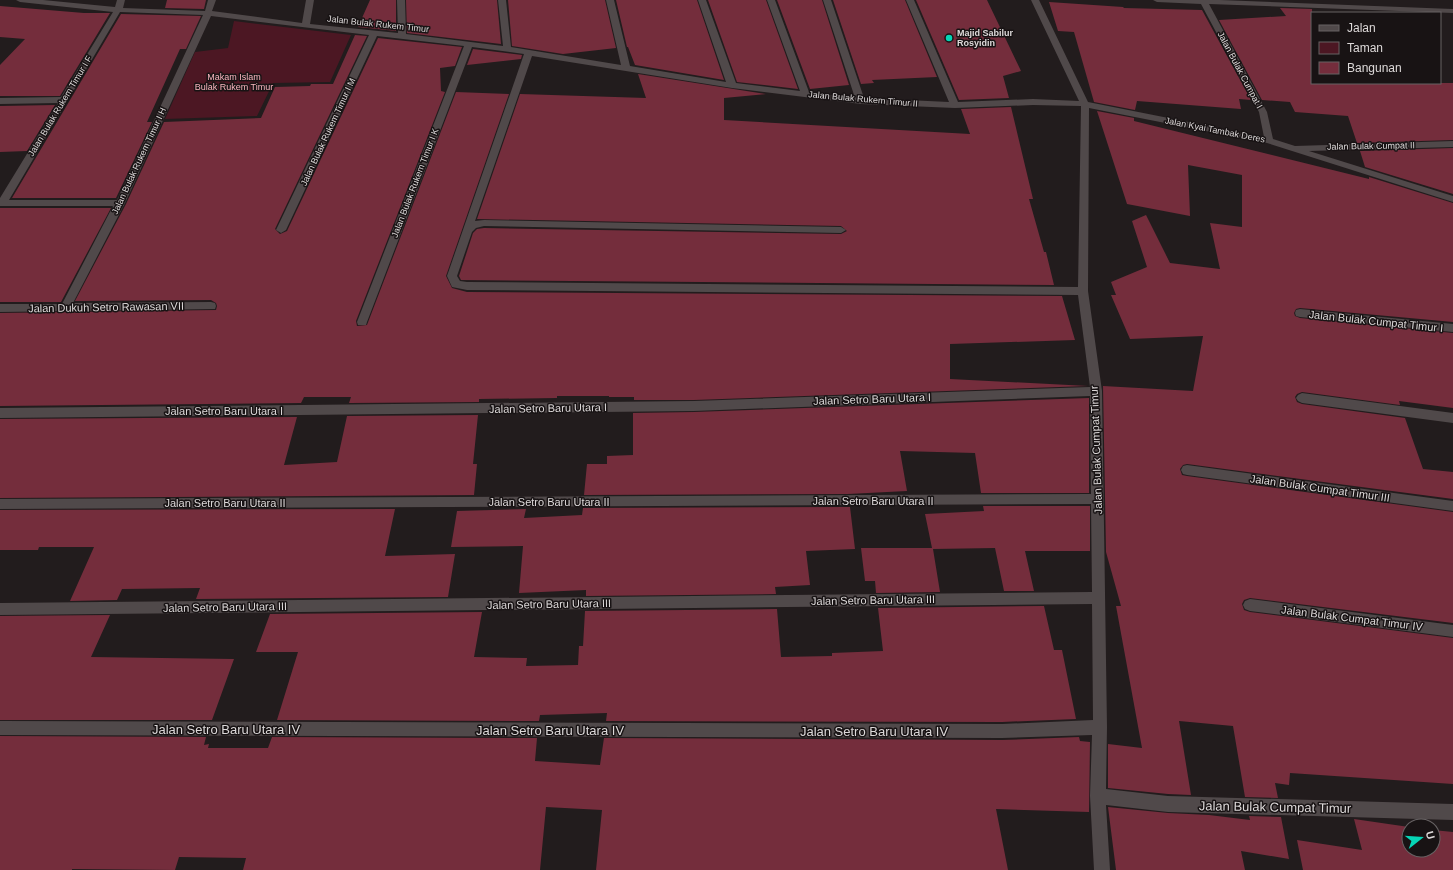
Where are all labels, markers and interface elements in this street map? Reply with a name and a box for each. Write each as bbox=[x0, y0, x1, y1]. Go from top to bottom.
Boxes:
legend bbox=[1311, 12, 1441, 84]
street label: Jalan Bulak Rukem Timur bbox=[326, 14, 430, 34]
text: Jalan bbox=[1347, 21, 1376, 35]
place label: Majid Sabilur Rosyidin bbox=[957, 28, 1014, 48]
street label: Jalan Bulak Cumpat I bbox=[1216, 30, 1264, 110]
marker: Majid Sabilur Rosyidin bbox=[944, 33, 954, 43]
text: Taman bbox=[1347, 41, 1383, 55]
street label: Jalan Bulak Rukem Timur I F bbox=[26, 53, 94, 158]
text: Bangunan bbox=[1347, 61, 1402, 75]
park label: Makam Islam Bulak Rukem Timur bbox=[195, 72, 273, 92]
street label: Jalan Bulak Rukem Timur I M bbox=[299, 77, 357, 187]
street label: Jalan Bulak Rukem Timur II bbox=[808, 89, 918, 109]
street label: Jalan Bulak Rukem Timur I H bbox=[110, 106, 168, 216]
street label: Jalan Kyai Tambak Deres bbox=[1164, 115, 1266, 145]
street label: Jalan Bulak Rukem Timur I K bbox=[390, 127, 440, 239]
street label: Jalan Bulak Cumpat II bbox=[1327, 140, 1415, 152]
street label: Jalan Dukuh Setro Rawasan VII bbox=[28, 300, 184, 314]
street label: Jalan Bulak Cumpat Timur I bbox=[1308, 308, 1444, 334]
street label: Jalan Bulak Cumpat Timur bbox=[1088, 385, 1104, 515]
street label: Jalan Setro Baru Utara I bbox=[813, 391, 931, 407]
street label: Jalan Setro Baru Utara I bbox=[489, 401, 607, 415]
street label: Jalan Setro Baru Utara I bbox=[165, 405, 283, 417]
street label: Jalan Bulak Cumpat Timur III bbox=[1249, 472, 1391, 504]
street label: Jalan Setro Baru Utara II bbox=[812, 495, 934, 507]
street label: Jalan Setro Baru Utara II bbox=[488, 496, 610, 508]
street label: Jalan Setro Baru Utara II bbox=[164, 497, 286, 509]
street label: Jalan Setro Baru Utara III bbox=[811, 593, 935, 607]
street label: Jalan Setro Baru Utara III bbox=[487, 597, 611, 611]
street label: Jalan Setro Baru Utara III bbox=[163, 600, 287, 614]
street label: Jalan Bulak Cumpat Timur IV bbox=[1281, 603, 1424, 633]
street label: Jalan Setro Baru Utara IV bbox=[152, 722, 300, 737]
street label: Jalan Setro Baru Utara IV bbox=[476, 723, 624, 738]
street label: Jalan Setro Baru Utara IV bbox=[800, 724, 948, 739]
street label: Jalan Bulak Cumpat Timur bbox=[1199, 798, 1352, 816]
north arrow bbox=[1401, 818, 1441, 858]
text: U bbox=[1424, 830, 1437, 841]

